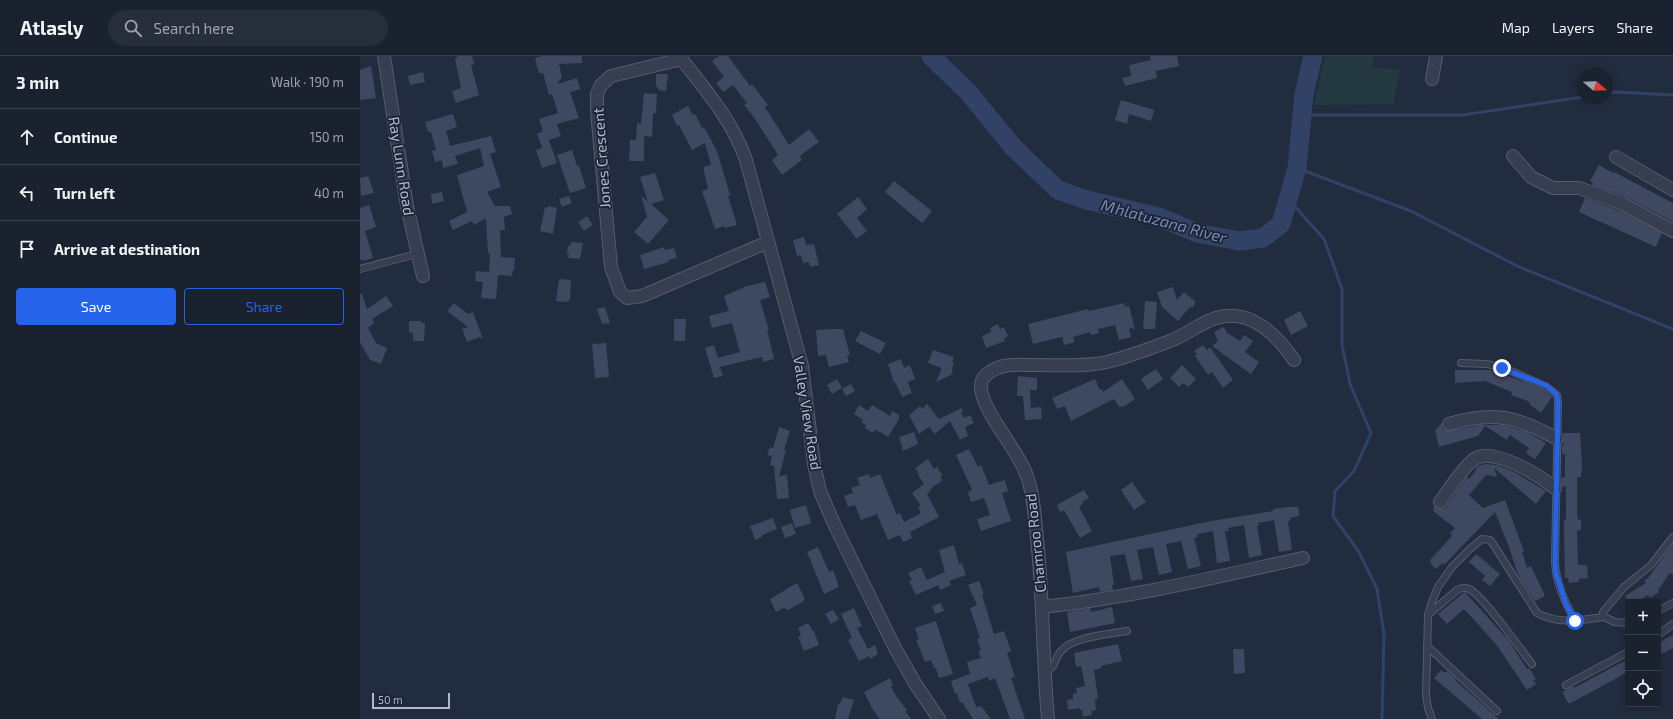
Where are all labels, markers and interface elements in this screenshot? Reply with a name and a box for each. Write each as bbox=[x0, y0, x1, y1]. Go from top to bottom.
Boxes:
search box bbox=[108, 10, 388, 46]
text: Atlasly bbox=[20, 16, 84, 39]
icon: search bbox=[122, 17, 144, 39]
text: Search here bbox=[154, 19, 234, 37]
text: Map bbox=[1502, 19, 1530, 36]
text: Layers bbox=[1552, 19, 1594, 36]
text: Share bbox=[1616, 19, 1653, 36]
north arrow bbox=[1577, 68, 1613, 104]
text: 3 min bbox=[16, 72, 59, 92]
text: Walk · 190 m bbox=[271, 74, 344, 90]
street label: Jones Crescent bbox=[588, 107, 614, 209]
street label: Ray Lunn Road bbox=[385, 115, 419, 217]
icon: ahead bbox=[16, 126, 38, 148]
text: Continue bbox=[54, 128, 117, 146]
text: 150 m bbox=[310, 129, 344, 145]
icon: left bbox=[16, 182, 38, 204]
text: Turn left bbox=[54, 184, 115, 202]
text: 40 m bbox=[314, 185, 344, 201]
water label: Mhlatuzana River bbox=[1099, 195, 1230, 247]
icon: arrive bbox=[16, 238, 38, 260]
text: Arrive at destination bbox=[54, 240, 200, 258]
button: Save bbox=[16, 288, 176, 325]
button: Share bbox=[184, 288, 344, 325]
street label: Valley View Road bbox=[790, 354, 826, 471]
route end bbox=[1493, 359, 1511, 377]
street label: Chamroo Road bbox=[1021, 493, 1049, 593]
map controls bbox=[1625, 599, 1661, 707]
button: + bbox=[1625, 599, 1661, 635]
route start bbox=[1566, 612, 1584, 630]
button: − bbox=[1625, 635, 1661, 671]
button: locate bbox=[1625, 671, 1661, 707]
scale bar bbox=[372, 691, 450, 710]
text: 50 m bbox=[378, 693, 403, 706]

